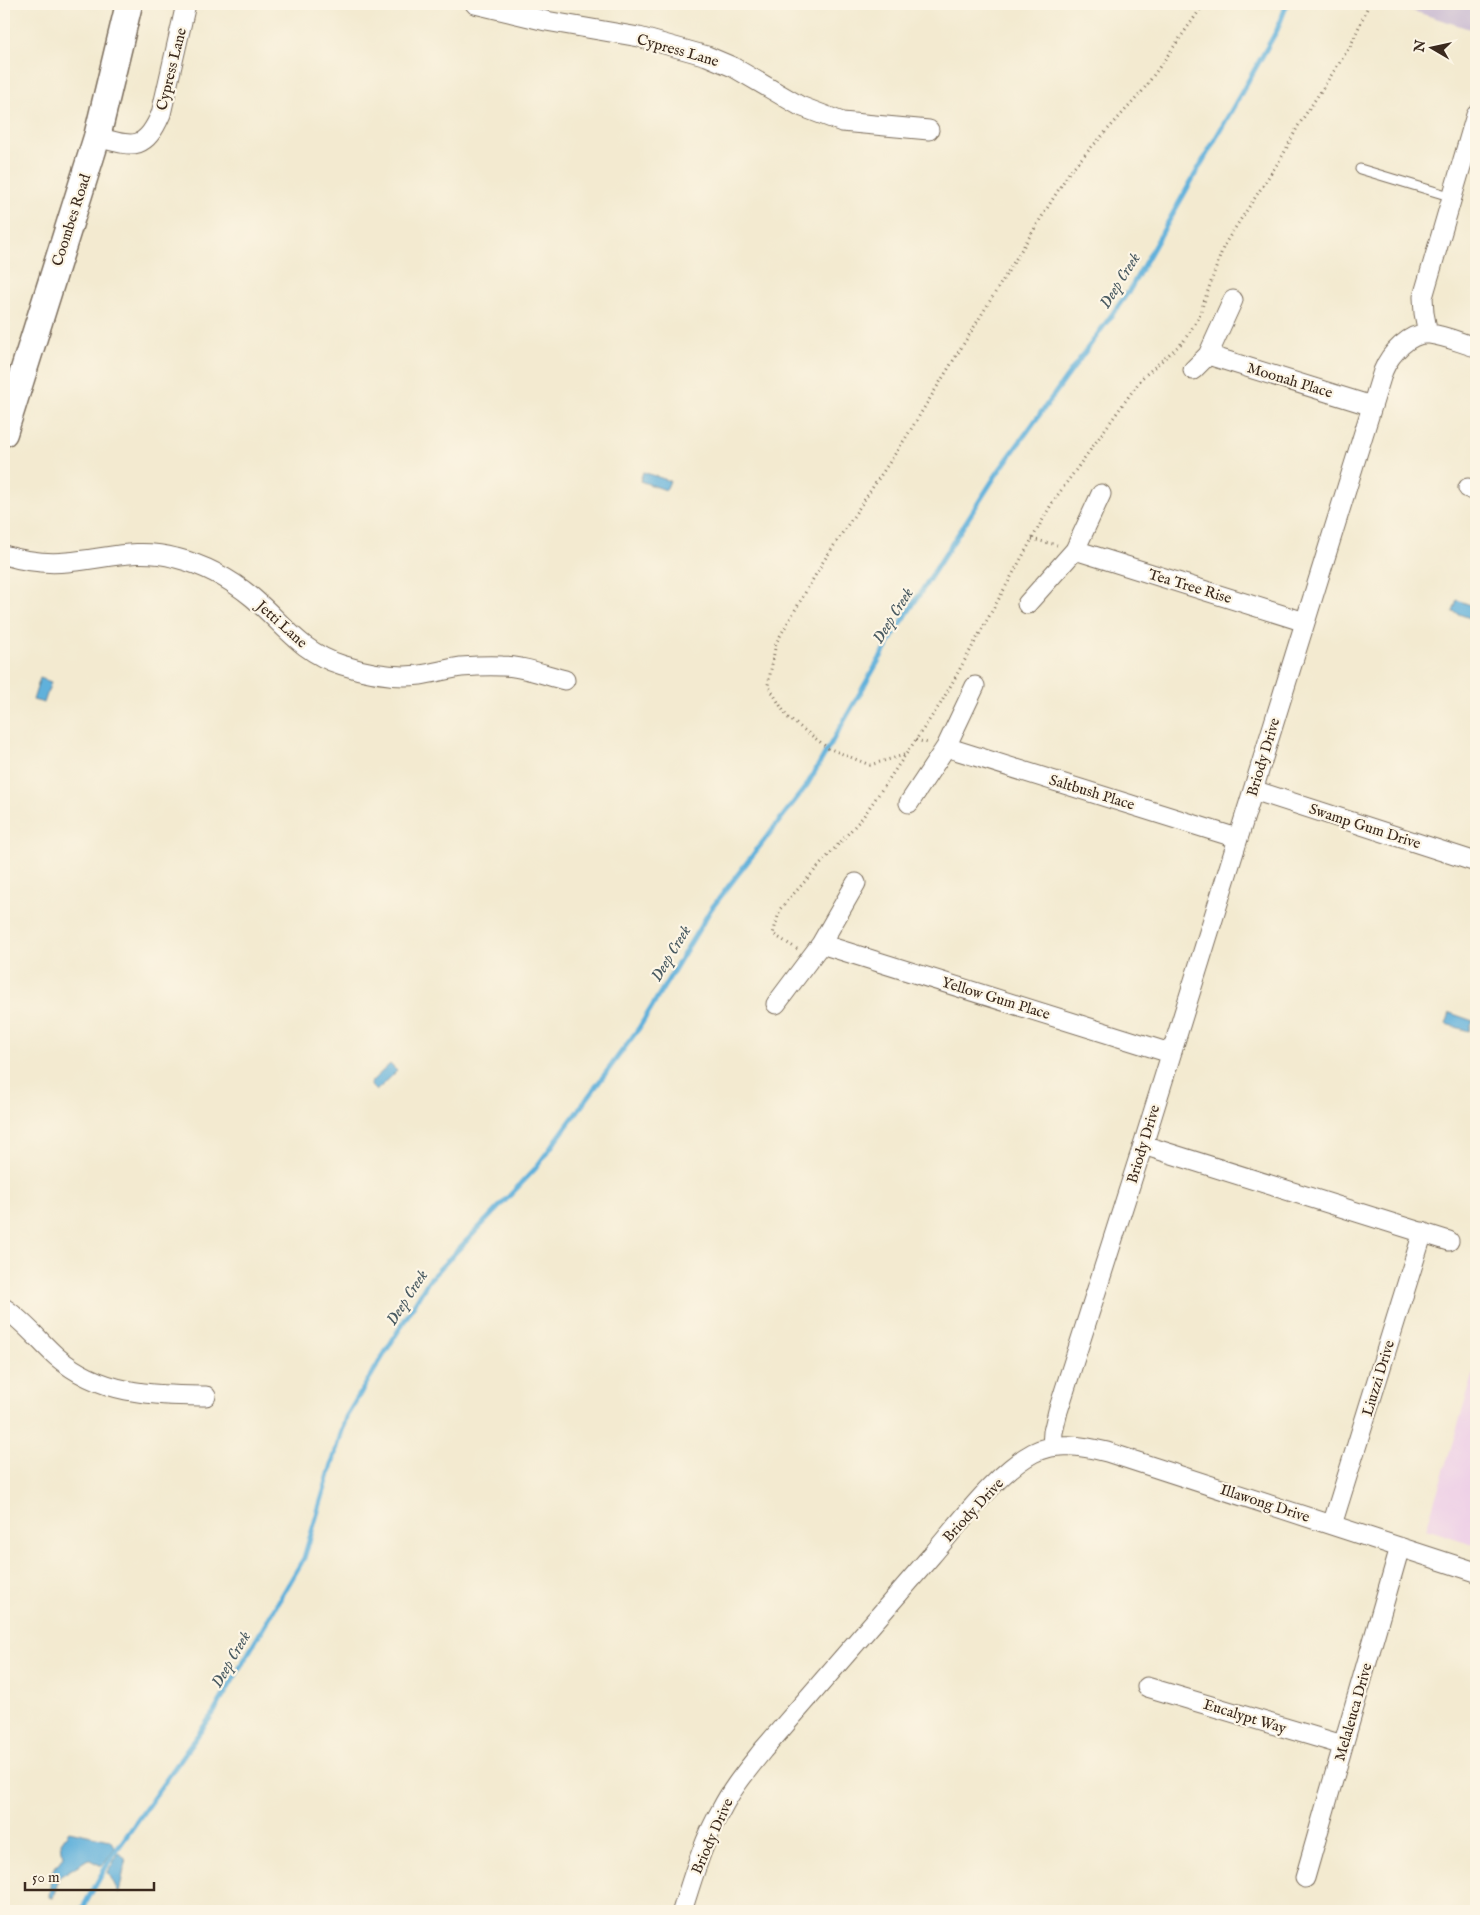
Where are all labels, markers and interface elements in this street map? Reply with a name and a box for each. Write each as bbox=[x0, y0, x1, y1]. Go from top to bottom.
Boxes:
north arrow bbox=[1408, 22, 1458, 72]
street label: Cypress Lane bbox=[152, 26, 191, 112]
street label: Cypress Lane bbox=[635, 30, 721, 71]
text: N bbox=[1410, 39, 1430, 55]
street label: Coombes Road bbox=[48, 171, 96, 269]
water label: Deep Creek bbox=[1096, 249, 1146, 313]
street label: Moonah Place bbox=[1245, 358, 1335, 403]
street label: Tea Tree Rise bbox=[1146, 565, 1234, 608]
water label: Deep Creek bbox=[869, 584, 919, 648]
street label: Jetti Lane bbox=[251, 595, 311, 652]
street label: Briody Drive bbox=[1243, 716, 1284, 799]
street label: Saltbush Place bbox=[1047, 770, 1137, 814]
street label: Swamp Gum Drive bbox=[1307, 799, 1423, 854]
water label: Deep Creek bbox=[647, 922, 697, 986]
street label: Yellow Gum Place bbox=[939, 973, 1053, 1024]
street label: Briody Drive bbox=[1123, 1103, 1164, 1186]
water label: Deep Creek bbox=[382, 1266, 433, 1329]
street label: Liuzzi Drive bbox=[1358, 1338, 1399, 1418]
street label: Briody Drive bbox=[939, 1474, 1008, 1546]
street label: Illawong Drive bbox=[1218, 1480, 1312, 1527]
water label: Deep Creek bbox=[208, 1628, 256, 1692]
street label: Melaleuca Drive bbox=[1330, 1661, 1377, 1763]
street label: Eucalypt Way bbox=[1201, 1695, 1289, 1738]
street label: Briody Drive bbox=[687, 1795, 738, 1877]
scale bar bbox=[25, 1860, 154, 1892]
text: 50 m bbox=[32, 1868, 60, 1887]

